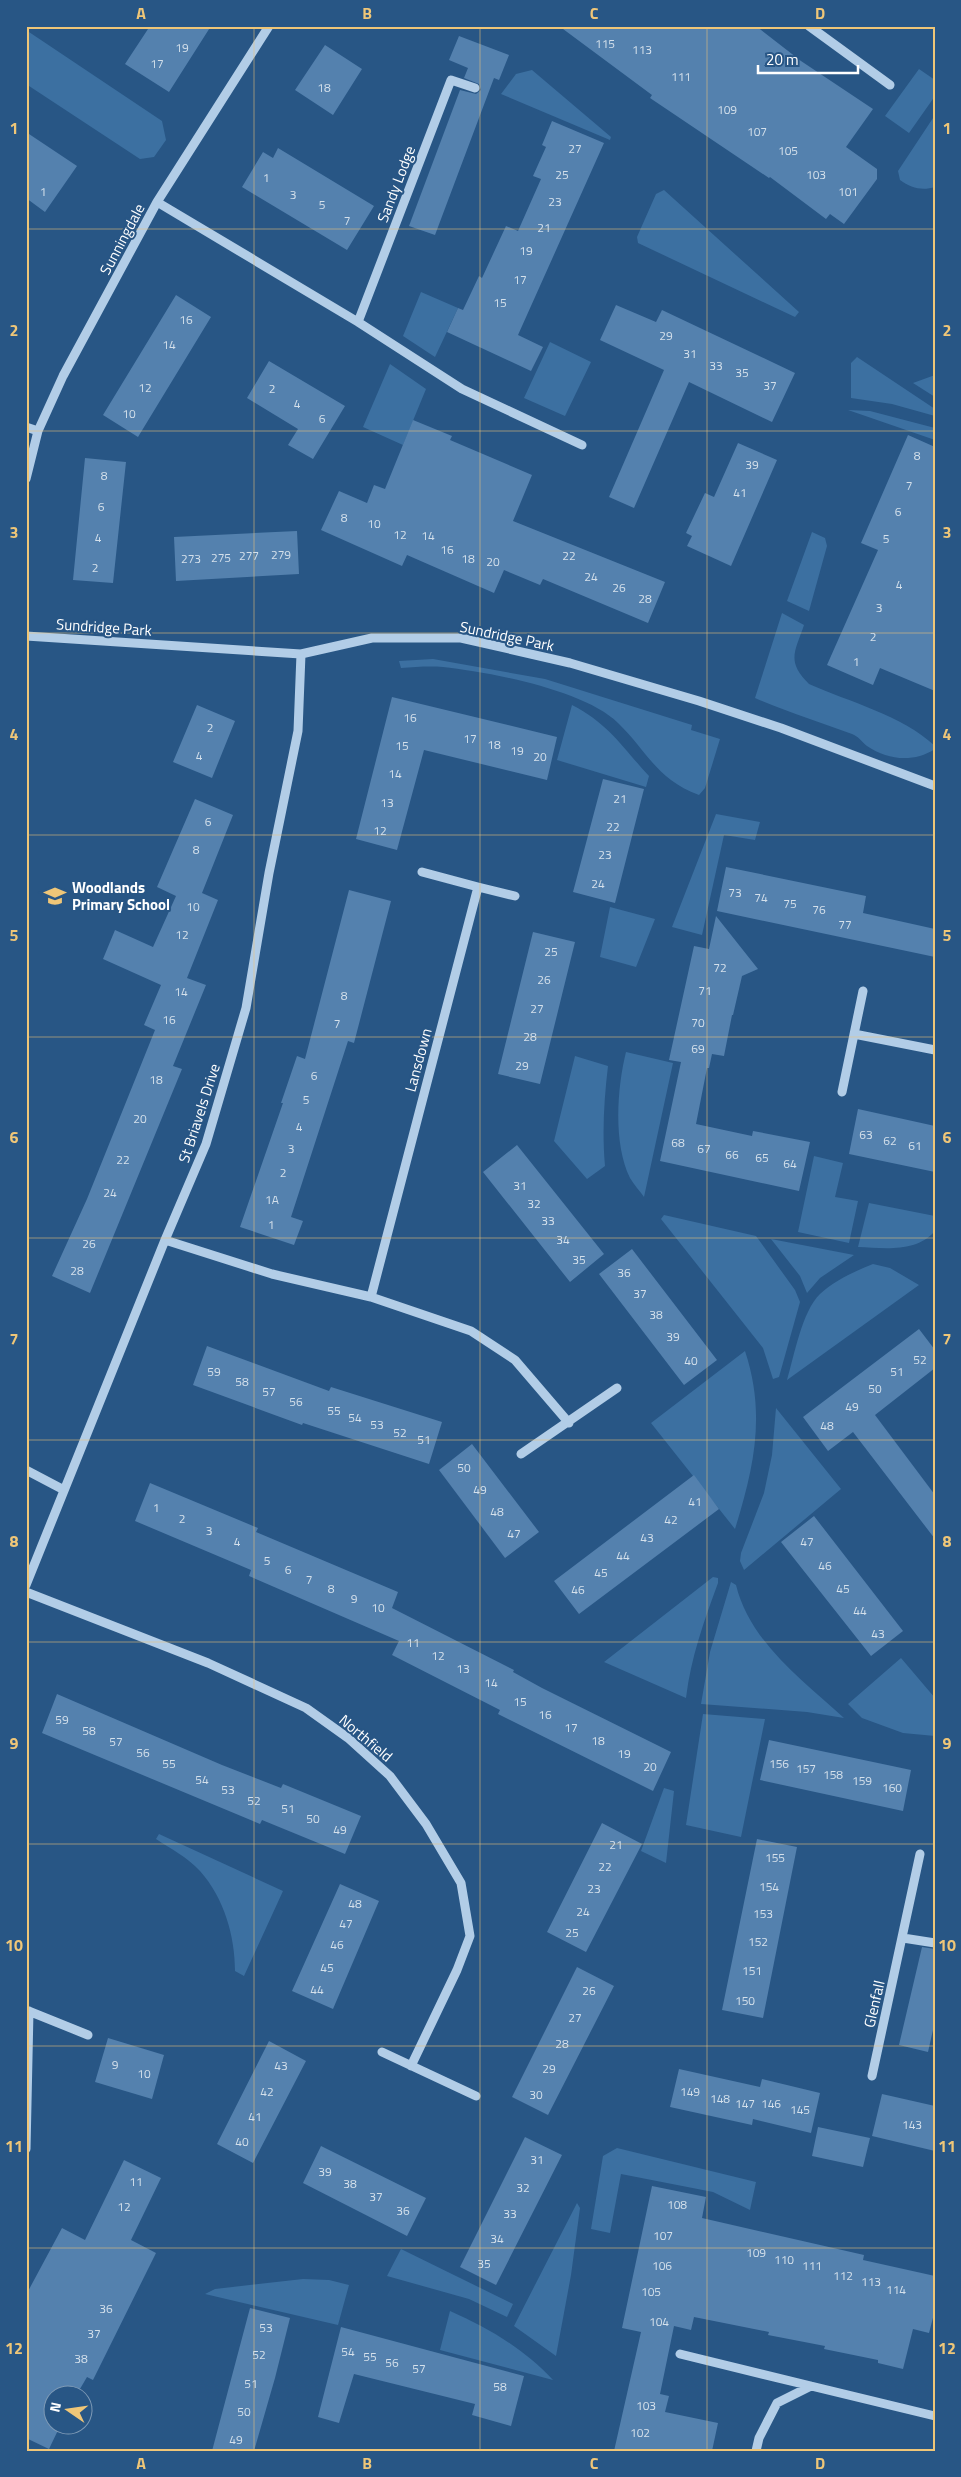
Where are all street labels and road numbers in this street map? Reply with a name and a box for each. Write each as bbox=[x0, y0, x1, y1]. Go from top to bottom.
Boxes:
street label: Sandy Lodge bbox=[371, 142, 421, 226]
street label: Sunningdale bbox=[94, 199, 150, 279]
street label: Sundridge Park bbox=[55, 612, 153, 642]
street label: Sundridge Park bbox=[458, 615, 556, 657]
street label: Lansdown bbox=[398, 1026, 438, 1094]
street label: St Briavels Drive bbox=[172, 1061, 226, 1165]
street label: Northfield bbox=[334, 1709, 398, 1767]
street label: Glenfall bbox=[857, 1978, 891, 2030]

